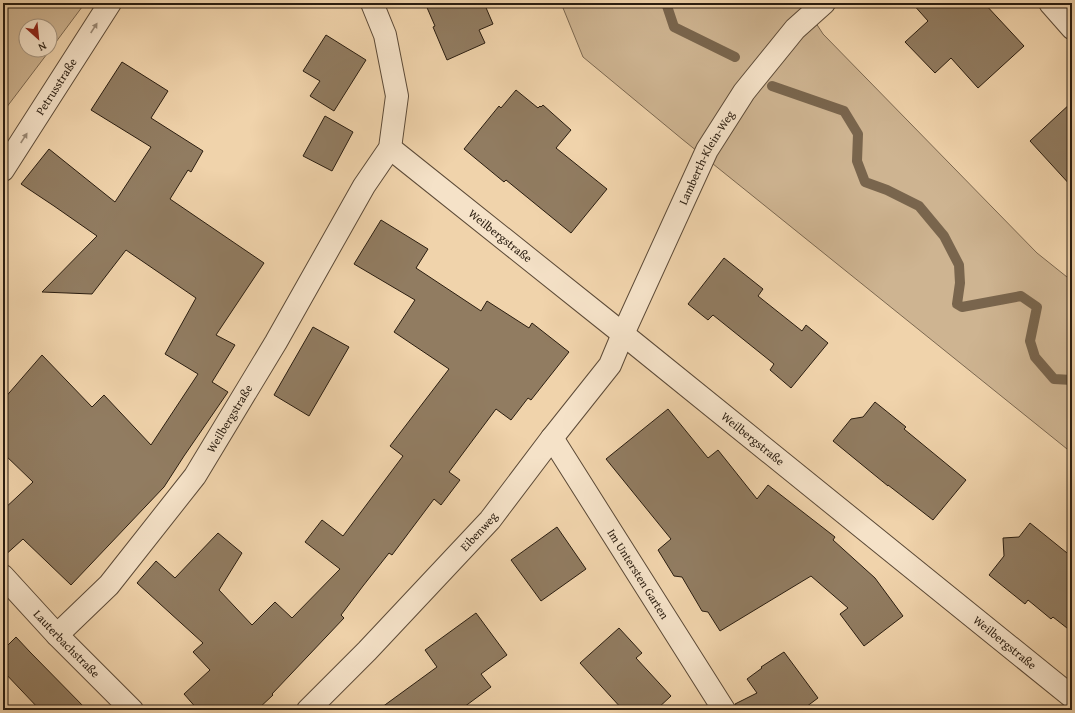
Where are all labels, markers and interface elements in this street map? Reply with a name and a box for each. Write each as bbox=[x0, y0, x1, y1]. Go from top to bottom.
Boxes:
north arrow bbox=[18, 18, 58, 58]
one-way arrow bbox=[90, 23, 98, 33]
text: N bbox=[35, 38, 49, 56]
street label: Petrusstraße bbox=[31, 54, 81, 118]
street label: Lamberth-Klein-Weg bbox=[674, 107, 738, 208]
one-way arrow bbox=[20, 132, 28, 143]
street label: Weilbergstraße bbox=[465, 205, 536, 267]
street label: Weilbergstraße bbox=[202, 381, 257, 456]
street label: Weilbergstraße bbox=[718, 408, 789, 470]
street label: Eibenweg bbox=[456, 508, 501, 555]
street label: Im Untersten Garten bbox=[603, 525, 674, 623]
street label: Lauterbachstraße bbox=[30, 606, 104, 682]
street label: Weilbergstraße bbox=[970, 611, 1041, 673]

